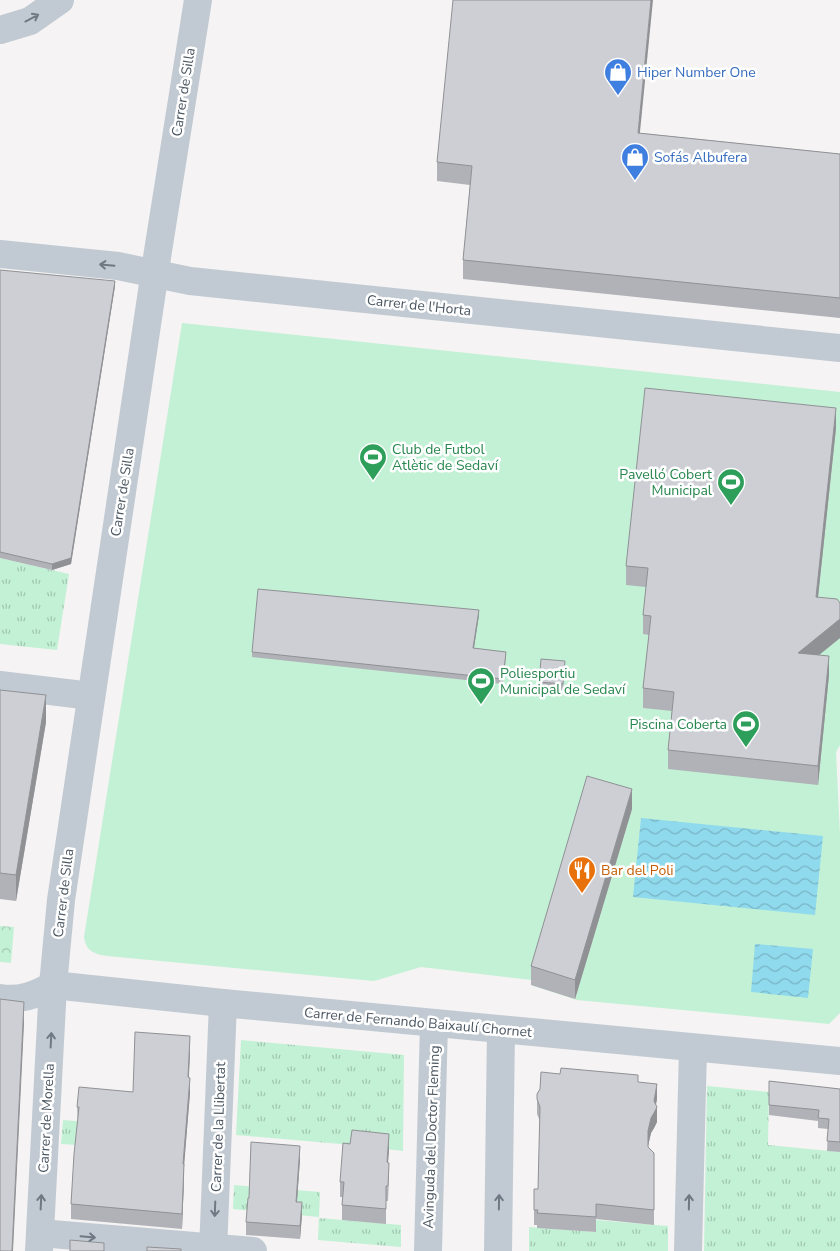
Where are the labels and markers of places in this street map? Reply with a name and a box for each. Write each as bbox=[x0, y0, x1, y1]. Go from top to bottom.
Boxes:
shop icon: Hiper Number One bbox=[603, 57, 633, 96]
place label: Hiper Number One bbox=[637, 63, 756, 82]
shop icon: Sofás Albufera bbox=[620, 142, 650, 181]
place label: Sofás Albufera bbox=[654, 148, 747, 167]
place label: Club de Futbol Atlètic de Sedaví bbox=[392, 440, 499, 475]
sports icon: Club de Futbol Atlètic de Sedaví bbox=[358, 442, 388, 481]
place label: Pavelló Cobert Municipal bbox=[619, 465, 713, 500]
sports icon: Pavelló Cobert Municipal bbox=[716, 467, 746, 506]
place label: Poliesportiu Municipal de Sedaví bbox=[500, 664, 626, 699]
sports icon: Poliesportiu Municipal de Sedaví bbox=[466, 666, 496, 705]
sports icon: Piscina Coberta bbox=[731, 709, 761, 748]
place label: Piscina Coberta bbox=[629, 715, 727, 734]
restaurant icon: Bar del Poli bbox=[567, 855, 597, 894]
place label: Bar del Poli bbox=[601, 861, 674, 880]

